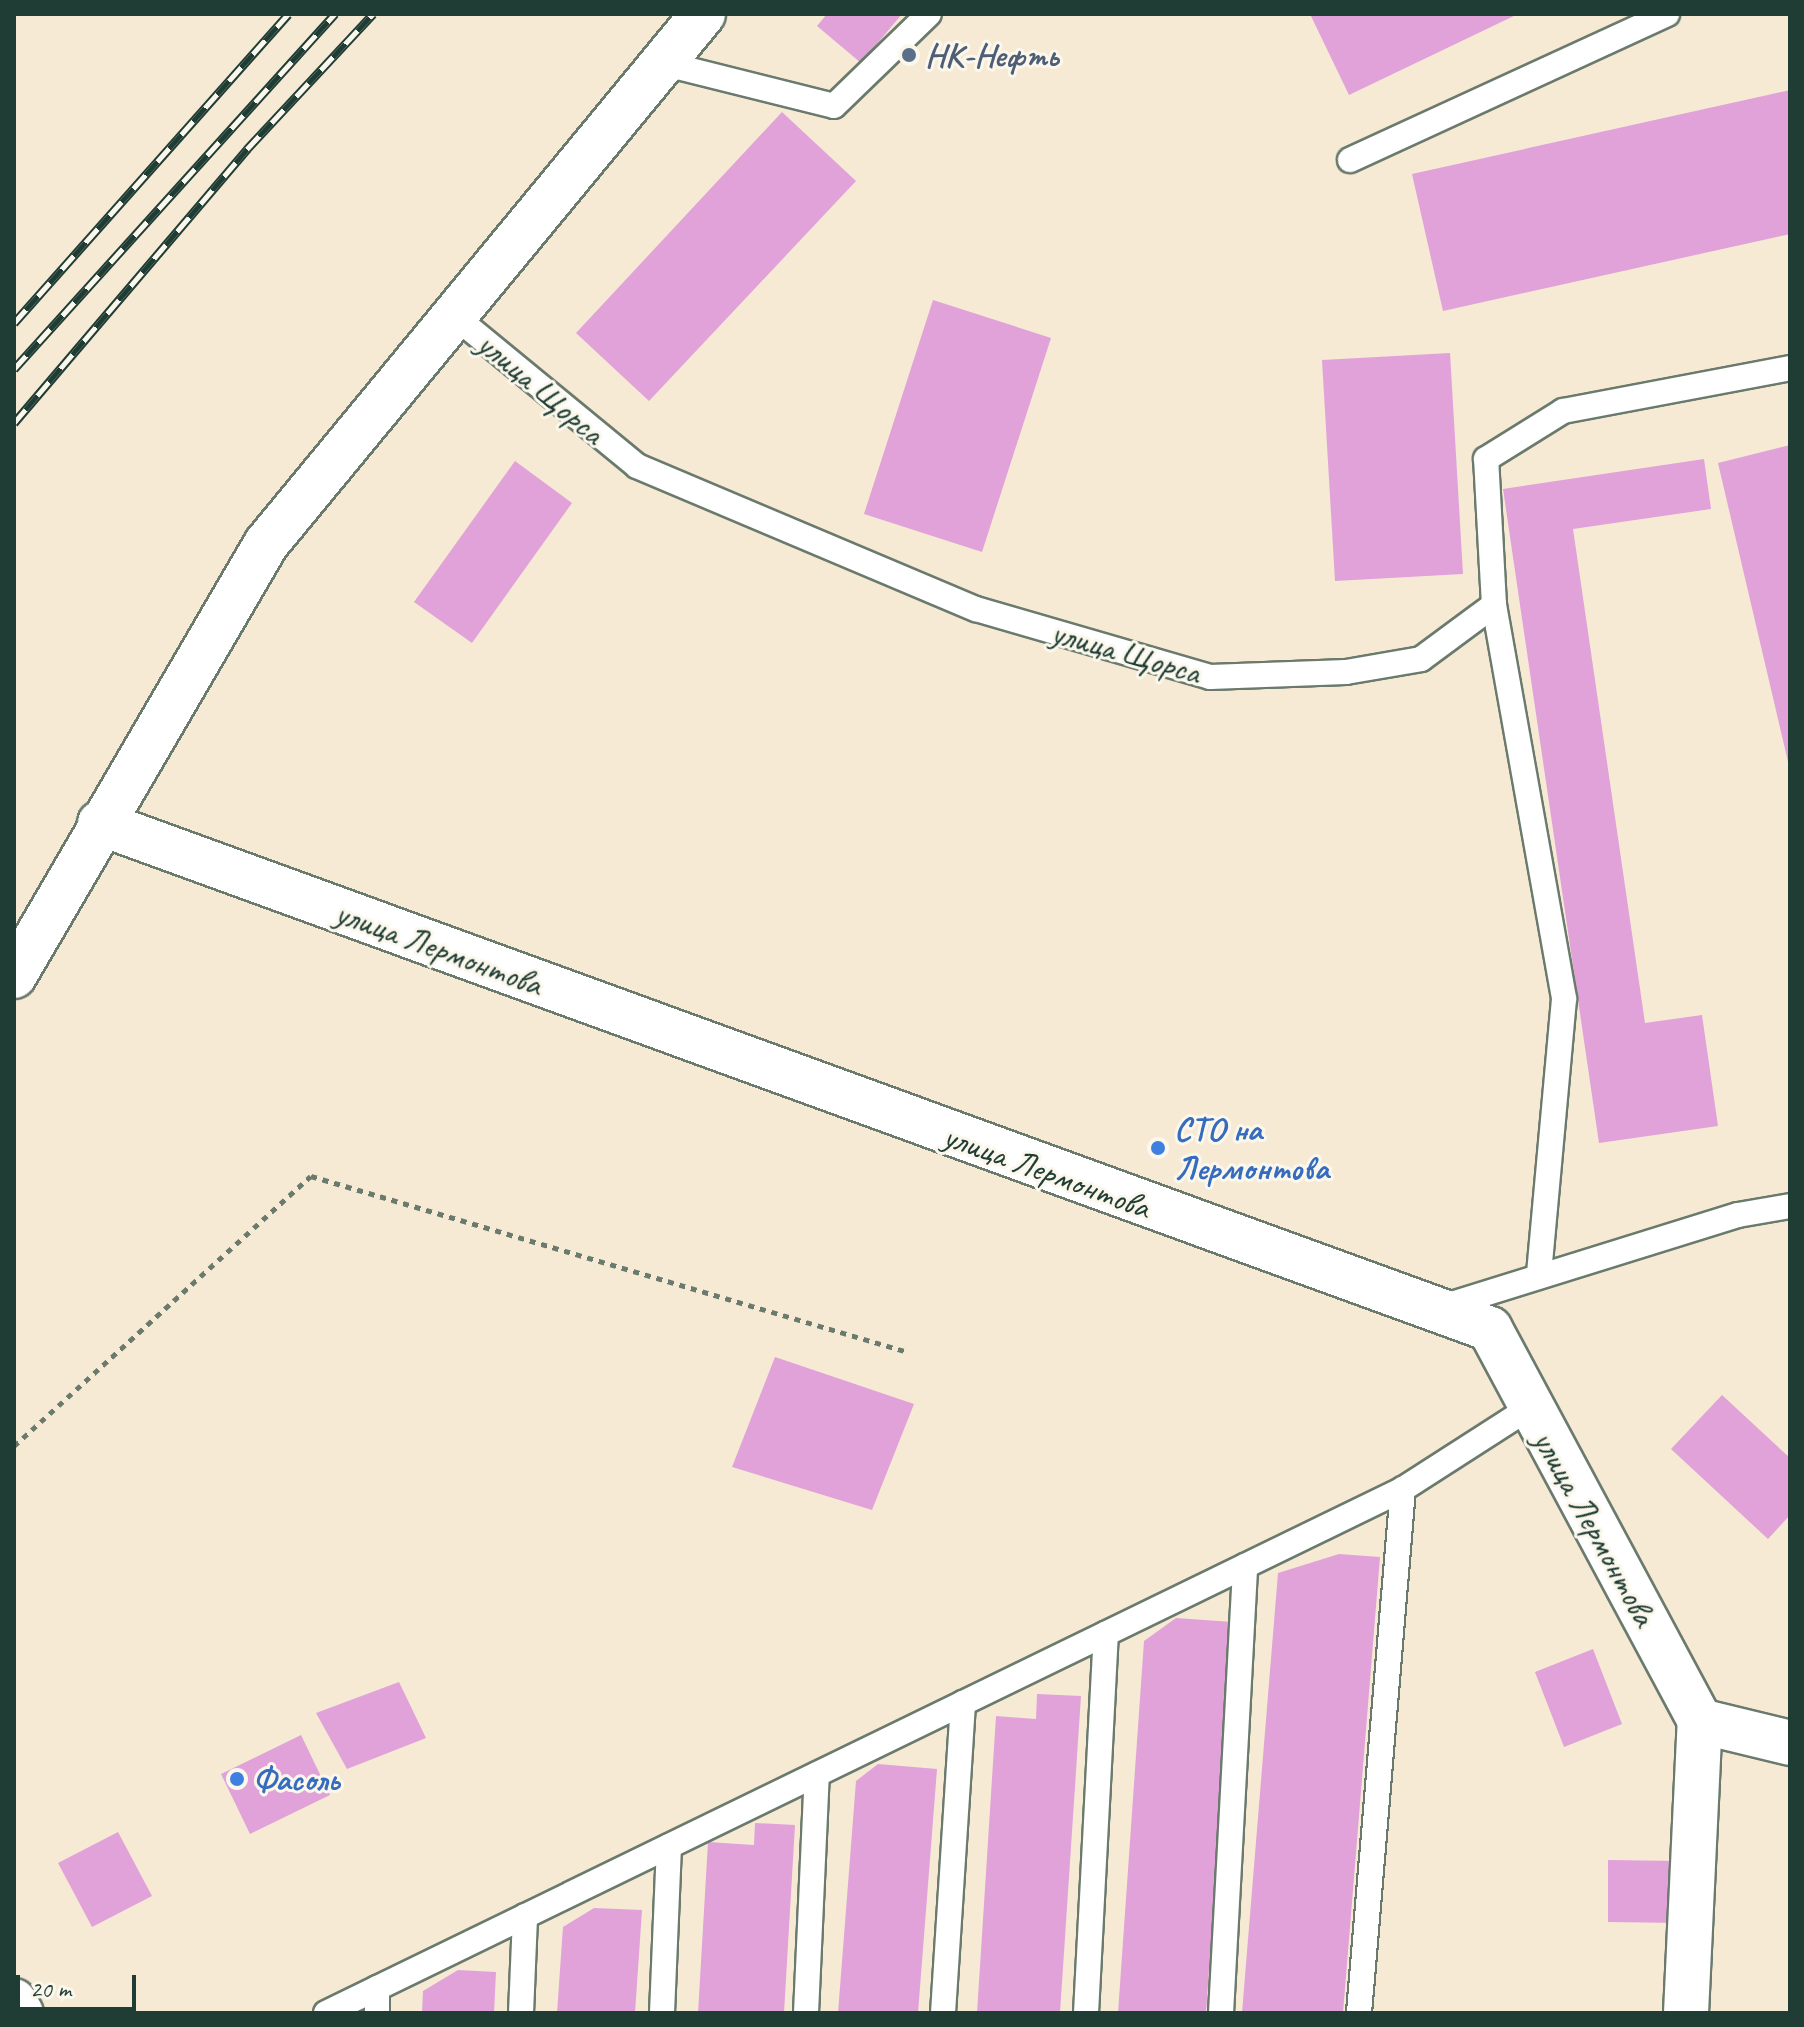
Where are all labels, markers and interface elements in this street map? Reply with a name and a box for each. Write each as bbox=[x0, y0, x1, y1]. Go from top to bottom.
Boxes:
place label: НК-Нефть bbox=[925, 35, 1058, 75]
marker: НК-Нефть bbox=[900, 46, 918, 64]
street label: улица Щорса bbox=[469, 323, 613, 453]
street label: улица Щорса bbox=[1047, 611, 1205, 693]
street label: улица Лермонтова bbox=[330, 892, 548, 1004]
place label: СТО на Лермонтова bbox=[1174, 1108, 1329, 1188]
street label: улица Лермонтова bbox=[938, 1115, 1156, 1227]
marker: СТО на Лермонтова bbox=[1149, 1139, 1167, 1157]
street label: улица Лермонтова bbox=[1525, 1423, 1665, 1633]
place label: Фасоль bbox=[253, 1759, 340, 1799]
marker: Фасоль bbox=[228, 1770, 246, 1788]
scale bar bbox=[20, 1959, 140, 2009]
text: 20 m bbox=[30, 1974, 71, 2004]

